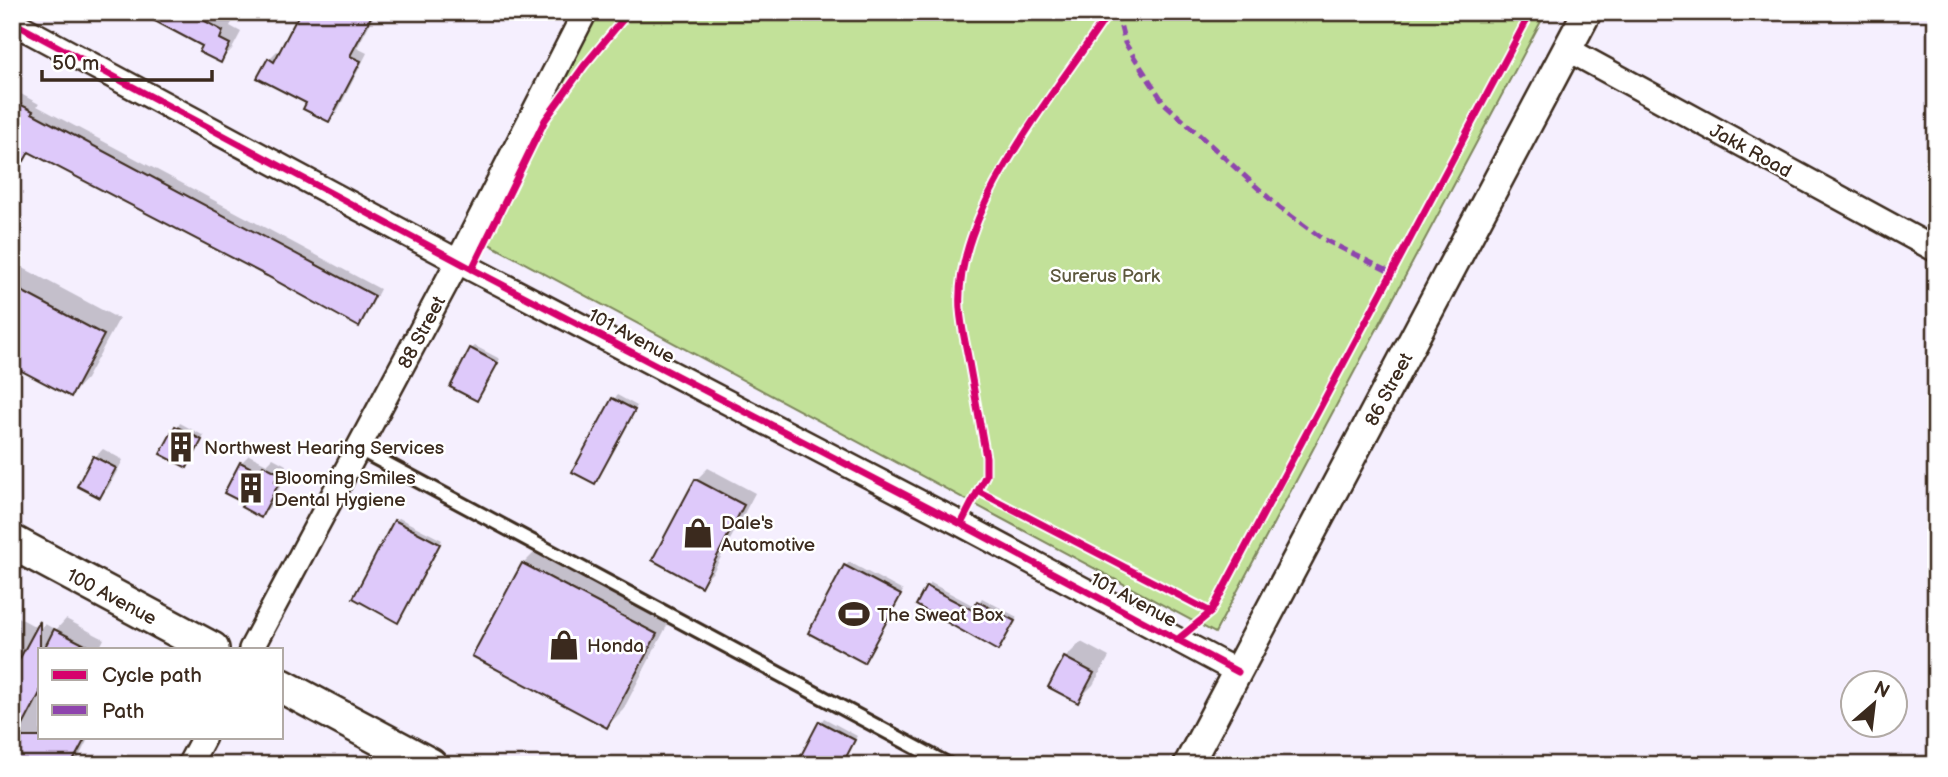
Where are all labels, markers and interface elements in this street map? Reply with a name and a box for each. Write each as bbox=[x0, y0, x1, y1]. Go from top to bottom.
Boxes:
scale bar bbox=[42, 38, 212, 82]
text: 50 m bbox=[52, 51, 99, 76]
street label: Jakk Road bbox=[1705, 119, 1795, 183]
park label: Surerus Park bbox=[1050, 265, 1161, 288]
street label: 88 Street bbox=[394, 292, 451, 373]
street label: 101 Avenue bbox=[584, 304, 679, 369]
street label: 86 Street bbox=[1360, 349, 1418, 430]
building icon: Northwest Hearing Services bbox=[164, 430, 198, 464]
place label: Northwest Hearing Services bbox=[204, 437, 444, 460]
place label: Blooming Smiles Dental Hygiene bbox=[274, 467, 416, 512]
building icon: Blooming Smiles Dental Hygiene bbox=[234, 471, 268, 505]
place label: Dale's Automotive bbox=[721, 512, 815, 557]
shop icon: Dale's Automotive bbox=[681, 516, 715, 550]
street label: 100 Avenue bbox=[62, 564, 160, 631]
street label: 101 Avenue bbox=[1086, 568, 1181, 633]
sports icon: The Sweat Box bbox=[837, 597, 871, 631]
place label: The Sweat Box bbox=[877, 604, 1004, 627]
shop icon: Honda bbox=[547, 628, 581, 662]
place label: Honda bbox=[587, 635, 644, 658]
legend bbox=[38, 648, 284, 738]
text: Cycle path bbox=[102, 663, 202, 688]
north arrow bbox=[1840, 668, 1910, 738]
text: N bbox=[1870, 677, 1893, 704]
text: Path bbox=[102, 699, 144, 724]

